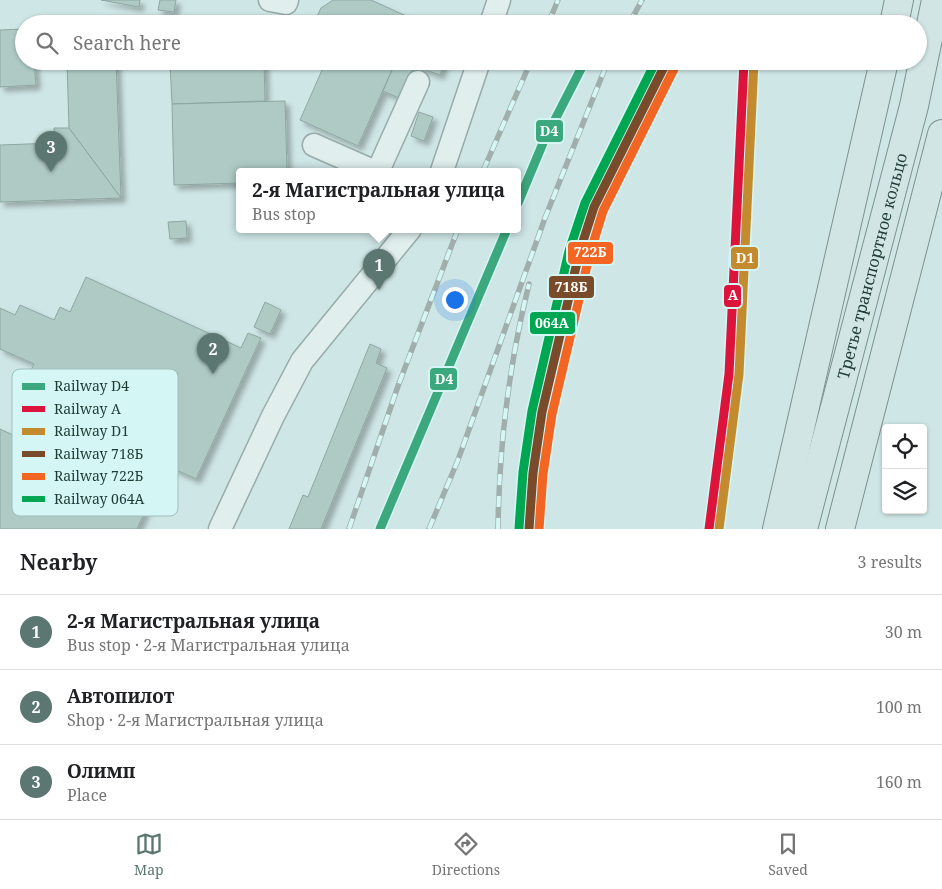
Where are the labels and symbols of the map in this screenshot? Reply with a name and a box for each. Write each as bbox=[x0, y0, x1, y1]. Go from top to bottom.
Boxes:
line badge: D4 bbox=[535, 119, 564, 143]
text: D4 bbox=[540, 121, 558, 140]
pin: 3 bbox=[35, 131, 67, 172]
street label: Третье транспортное кольцо bbox=[832, 150, 912, 381]
line badge: 722Б bbox=[567, 241, 614, 265]
text: 722Б bbox=[574, 242, 606, 261]
line badge: D1 bbox=[730, 246, 759, 270]
text: D1 bbox=[736, 248, 754, 267]
pin: 1 bbox=[363, 249, 395, 290]
line badge: 718Б bbox=[548, 275, 595, 299]
text: 718Б bbox=[555, 277, 587, 296]
line badge: A bbox=[723, 284, 742, 308]
text: A bbox=[728, 285, 739, 304]
your location bbox=[442, 287, 468, 313]
line badge: 064А bbox=[529, 311, 576, 335]
text: 064А bbox=[535, 313, 570, 332]
pin: 2 bbox=[197, 333, 229, 374]
line badge: D4 bbox=[429, 367, 458, 391]
legend bbox=[12, 369, 178, 516]
text: D4 bbox=[435, 369, 453, 388]
text: Railway D4 bbox=[54, 376, 129, 395]
text: Railway A bbox=[54, 399, 121, 418]
text: Railway D1 bbox=[54, 421, 129, 440]
text: Railway 718Б bbox=[54, 444, 144, 463]
text: Railway 722Б bbox=[54, 466, 144, 485]
text: Railway 064А bbox=[54, 489, 145, 508]

